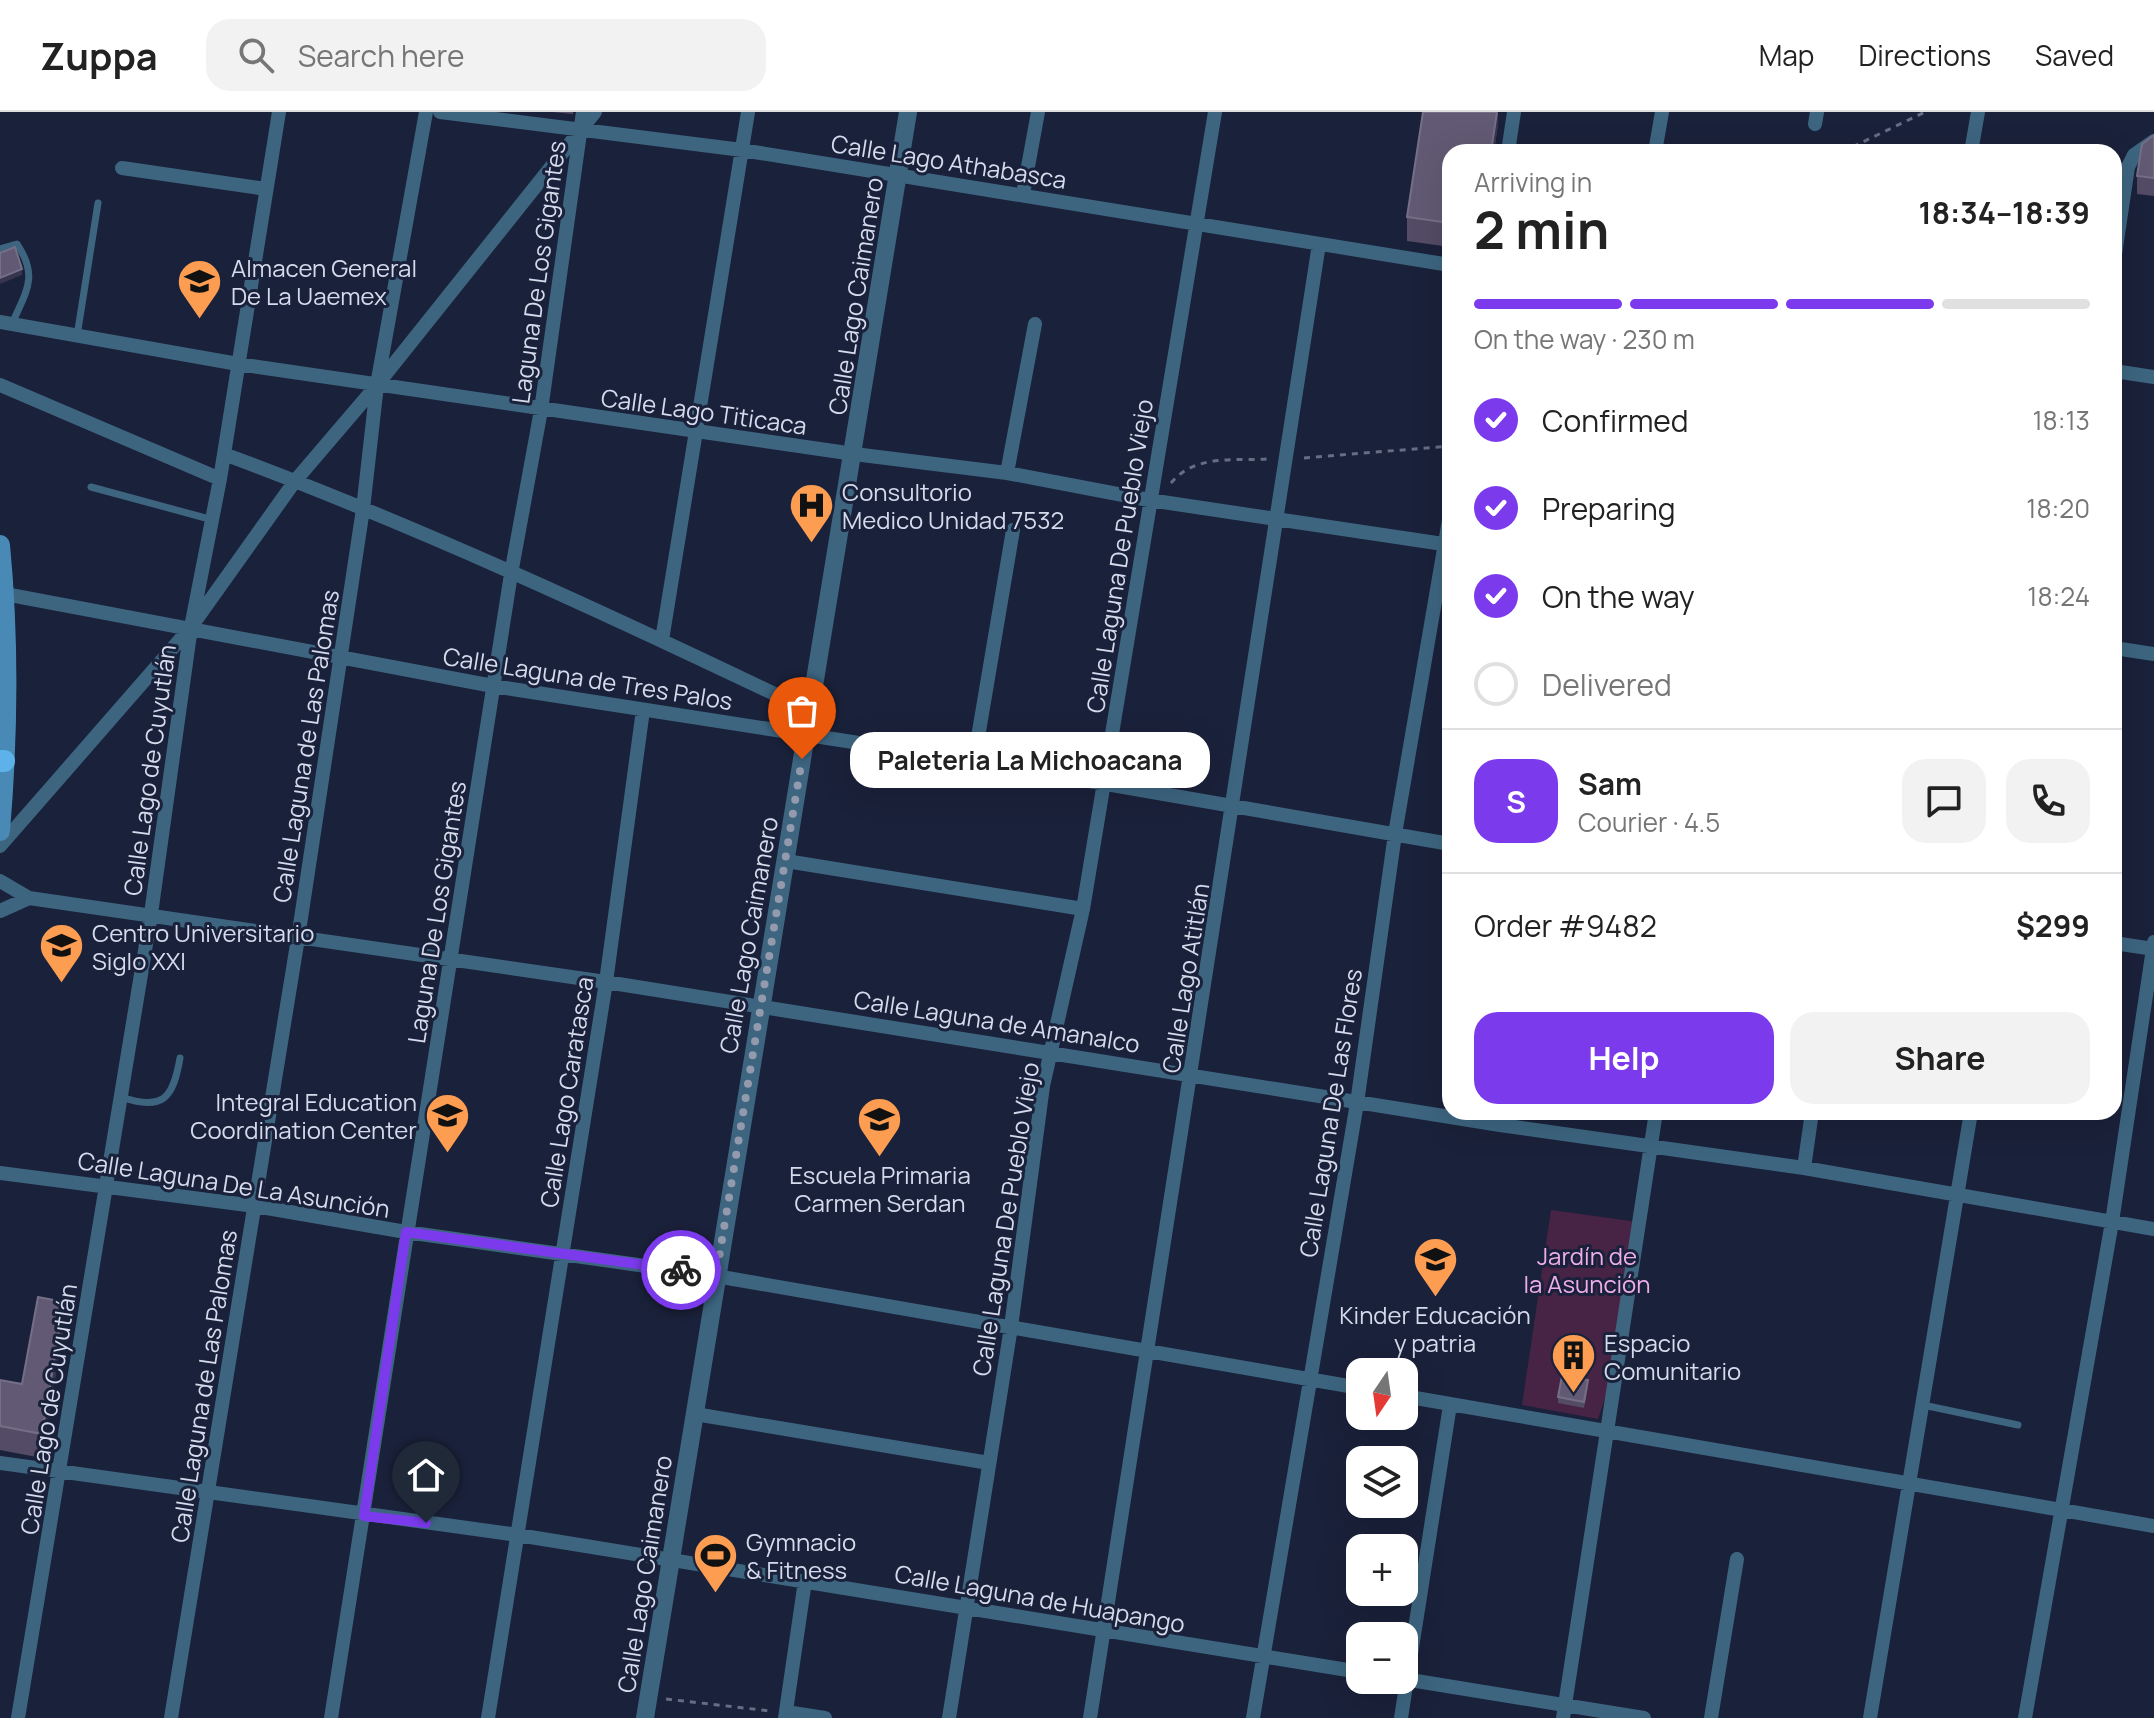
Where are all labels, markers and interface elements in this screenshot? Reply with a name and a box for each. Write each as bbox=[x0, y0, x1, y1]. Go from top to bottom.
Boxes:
search box bbox=[206, 19, 766, 91]
text: Zuppa bbox=[40, 29, 158, 81]
icon: search bbox=[234, 33, 278, 77]
text: Search here bbox=[298, 35, 464, 76]
text: Map bbox=[1759, 36, 1814, 74]
text: Directions bbox=[1858, 36, 1991, 74]
text: Saved bbox=[2035, 36, 2114, 74]
street label: Calle Lago Athabasca bbox=[829, 126, 1069, 196]
street label: Laguna De Los Gigantes bbox=[503, 138, 573, 406]
text: Arriving in bbox=[1474, 164, 1592, 200]
street label: Calle Lago Caimanero bbox=[820, 175, 890, 417]
text: 18:34–18:39 bbox=[1919, 192, 2090, 233]
text: 2 min bbox=[1474, 194, 1609, 265]
place label: Almacen General De La Uaemex bbox=[231, 251, 417, 312]
school or university icon: Almacen General De La Uaemex bbox=[176, 257, 224, 320]
text: On the way · 230 m bbox=[1474, 321, 1695, 357]
street label: Calle Lago Titicaca bbox=[599, 380, 809, 442]
street label: Calle Laguna De Pueblo Viejo bbox=[1078, 397, 1160, 715]
icon: check bbox=[1474, 398, 1518, 442]
text: Confirmed bbox=[1542, 400, 1689, 441]
text: 18:13 bbox=[2032, 402, 2090, 438]
place label: Consultorio Medico Unidad 7532 bbox=[842, 475, 1064, 536]
hospital icon: Consultorio Medico Unidad 7532 bbox=[787, 481, 835, 544]
icon: check bbox=[1474, 486, 1518, 530]
text: Preparing bbox=[1542, 488, 1676, 529]
text: 18:20 bbox=[2026, 490, 2090, 526]
icon: check bbox=[1474, 574, 1518, 618]
text: On the way bbox=[1542, 576, 1695, 617]
text: 18:24 bbox=[2027, 578, 2090, 614]
street label: Calle Laguna de Las Palomas bbox=[264, 587, 346, 905]
street label: Calle Laguna de Tres Palos bbox=[441, 639, 735, 717]
street label: Calle Lago de Cuyutlán bbox=[115, 642, 183, 898]
text: Delivered bbox=[1542, 664, 1672, 705]
pin bbox=[768, 677, 836, 759]
icon: bag bbox=[780, 689, 824, 733]
callout: Paleteria La Michoacana bbox=[850, 731, 1210, 787]
text: Paleteria La Michoacana bbox=[877, 742, 1183, 778]
button: chat bbox=[1902, 759, 1986, 843]
button: phone bbox=[2006, 759, 2090, 843]
text: Sam bbox=[1578, 763, 1642, 804]
street label: Laguna De Los Gigantes bbox=[399, 778, 473, 1046]
text: S bbox=[1506, 781, 1526, 822]
text: Courier · 4.5 bbox=[1578, 804, 1720, 840]
street label: Calle Lago Caimanero bbox=[711, 814, 785, 1056]
street label: Calle Lago Atitlán bbox=[1154, 881, 1216, 1075]
text: Order #9482 bbox=[1474, 905, 1657, 946]
text: $299 bbox=[2016, 905, 2090, 946]
place label: Centro Universitario Siglo XXI bbox=[92, 916, 314, 977]
school or university icon: Centro Universitario Siglo XXI bbox=[37, 922, 85, 985]
street label: Calle Laguna De Las Flores bbox=[1291, 966, 1369, 1260]
street label: Calle Lago Caratasca bbox=[531, 974, 601, 1210]
street label: Calle Laguna de Amanalco bbox=[852, 982, 1142, 1060]
button: Help bbox=[1474, 1012, 1774, 1104]
button: Share bbox=[1790, 1012, 2090, 1104]
street label: Calle Laguna De Pueblo Viejo bbox=[964, 1060, 1046, 1378]
place label: Integral Education Coordination Center bbox=[190, 1085, 417, 1146]
school or university icon: Integral Education Coordination Center bbox=[424, 1091, 472, 1154]
school or university icon: Escuela Primaria Carmen Serdan bbox=[856, 1096, 904, 1159]
street label: Calle Laguna De La Asunción bbox=[76, 1143, 392, 1225]
place label: Escuela Primaria Carmen Serdan bbox=[789, 1158, 971, 1219]
street label: Calle Laguna de Las Palomas bbox=[162, 1227, 244, 1545]
courier bbox=[641, 1230, 721, 1310]
school or university icon: Kinder Educación y patria bbox=[1411, 1236, 1459, 1299]
park label: Jardín de la Asunción bbox=[1524, 1239, 1650, 1300]
icon: bike bbox=[659, 1248, 703, 1292]
street label: Calle Lago de Cuyutlán bbox=[12, 1281, 84, 1537]
place label: Kinder Educación y patria bbox=[1339, 1298, 1531, 1359]
place label: Espacio Comunitario bbox=[1604, 1326, 1741, 1387]
building icon: Espacio Comunitario bbox=[1549, 1332, 1597, 1395]
north arrow bbox=[1346, 1358, 1418, 1430]
map controls bbox=[1346, 1358, 1418, 1694]
pin bbox=[392, 1441, 460, 1523]
button: layers bbox=[1346, 1446, 1418, 1518]
icon: home bbox=[404, 1453, 448, 1497]
street label: Calle Lago Caimanero bbox=[609, 1453, 679, 1695]
place label: Gymnacio & Fitness bbox=[746, 1525, 856, 1586]
sports icon: Gymnacio & Fitness bbox=[691, 1531, 739, 1594]
button: + bbox=[1346, 1534, 1418, 1606]
street label: Calle Laguna de Huapango bbox=[892, 1556, 1188, 1640]
button: − bbox=[1346, 1622, 1418, 1694]

